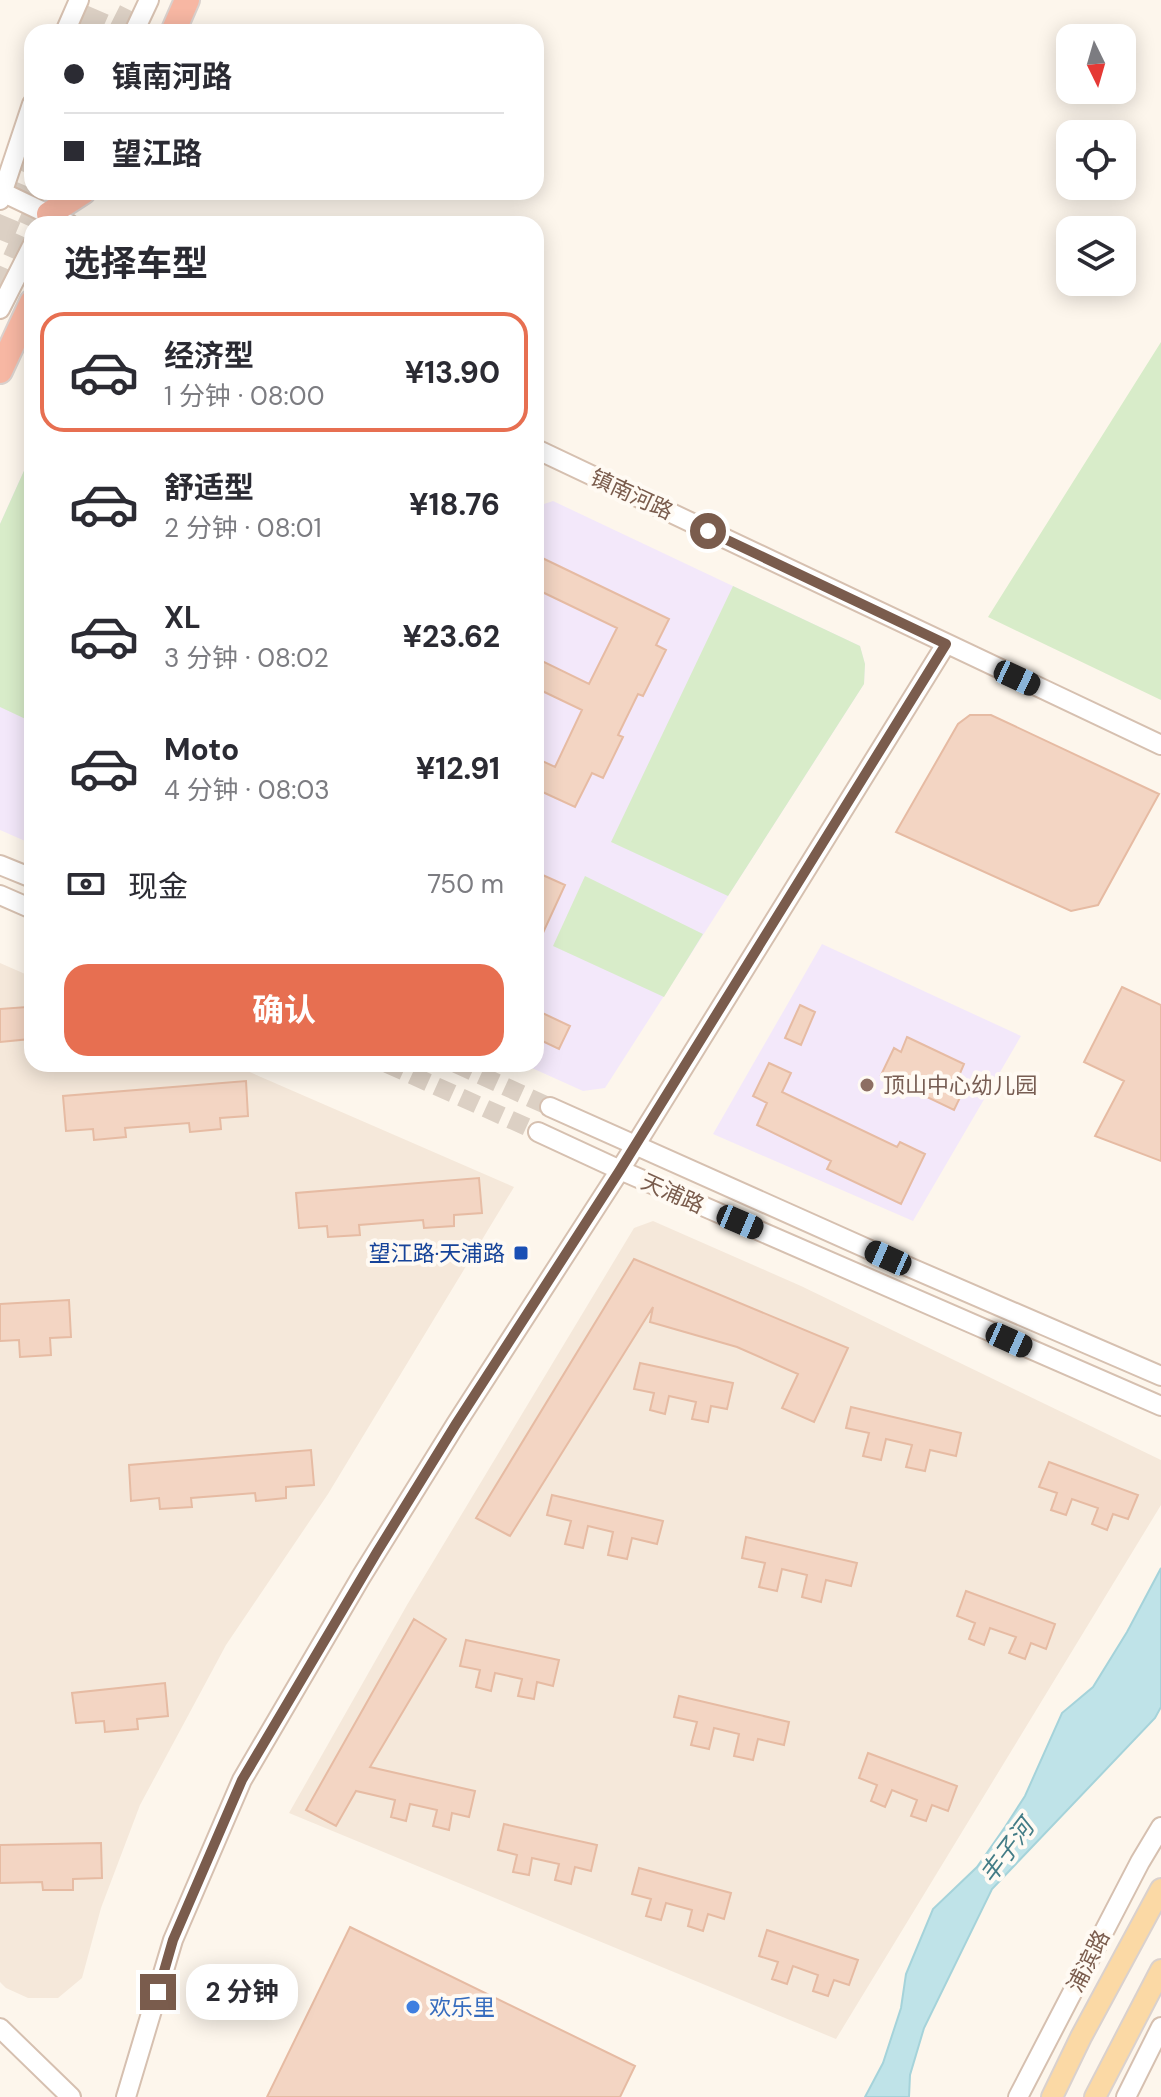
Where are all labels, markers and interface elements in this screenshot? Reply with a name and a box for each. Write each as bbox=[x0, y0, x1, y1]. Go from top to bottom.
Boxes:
north arrow bbox=[1056, 24, 1136, 104]
map controls bbox=[1056, 24, 1136, 296]
text: 镇南河路 bbox=[112, 57, 232, 96]
button: locate bbox=[1056, 120, 1136, 200]
text: 望江路 bbox=[112, 134, 202, 173]
button: layers bbox=[1056, 216, 1136, 296]
text: 选择车型 bbox=[64, 240, 208, 287]
icon: car bbox=[68, 336, 140, 408]
text: 经济型 bbox=[164, 336, 254, 375]
text: ¥13.90 bbox=[405, 353, 500, 392]
text: 1 分钟 · 08:00 bbox=[164, 379, 324, 413]
street label: 镇南河路 bbox=[586, 463, 678, 526]
icon: car bbox=[68, 468, 140, 540]
text: 舒适型 bbox=[164, 468, 254, 507]
text: ¥18.76 bbox=[409, 485, 500, 524]
text: 2 分钟 · 08:01 bbox=[164, 511, 322, 545]
route start bbox=[690, 513, 726, 549]
text: XL bbox=[164, 598, 201, 637]
icon: car bbox=[68, 600, 140, 672]
text: ¥23.62 bbox=[402, 617, 500, 656]
text: 3 分钟 · 08:02 bbox=[164, 641, 329, 675]
car bbox=[990, 657, 1044, 699]
text: Moto bbox=[164, 730, 239, 769]
icon: car bbox=[68, 732, 140, 804]
text: ¥12.91 bbox=[416, 749, 500, 788]
text: 4 分钟 · 08:03 bbox=[164, 773, 330, 807]
icon: cash bbox=[64, 862, 108, 906]
text: 现金 bbox=[128, 867, 188, 906]
text: 750 m bbox=[427, 867, 504, 901]
button: 确认 bbox=[64, 964, 504, 1056]
place label: 顶山中心幼儿园 bbox=[883, 1071, 1037, 1100]
marker: 顶山中心幼儿园 bbox=[858, 1076, 876, 1094]
street label: 天浦路 bbox=[637, 1167, 709, 1220]
car bbox=[713, 1202, 767, 1242]
car bbox=[861, 1237, 915, 1279]
place label: 望江路·天浦路 bbox=[369, 1239, 505, 1268]
marker: 望江路·天浦路 bbox=[512, 1244, 530, 1262]
car bbox=[982, 1319, 1036, 1361]
water label: 丰子河 bbox=[973, 1809, 1043, 1889]
street label: 浦滨路 bbox=[1061, 1925, 1116, 1997]
callout: 2 分钟 bbox=[186, 1964, 298, 2020]
route end bbox=[140, 1974, 176, 2010]
text: 2 分钟 bbox=[205, 1975, 279, 2009]
place label: 欢乐里 bbox=[429, 1993, 495, 2022]
marker: 欢乐里 bbox=[404, 1998, 422, 2016]

